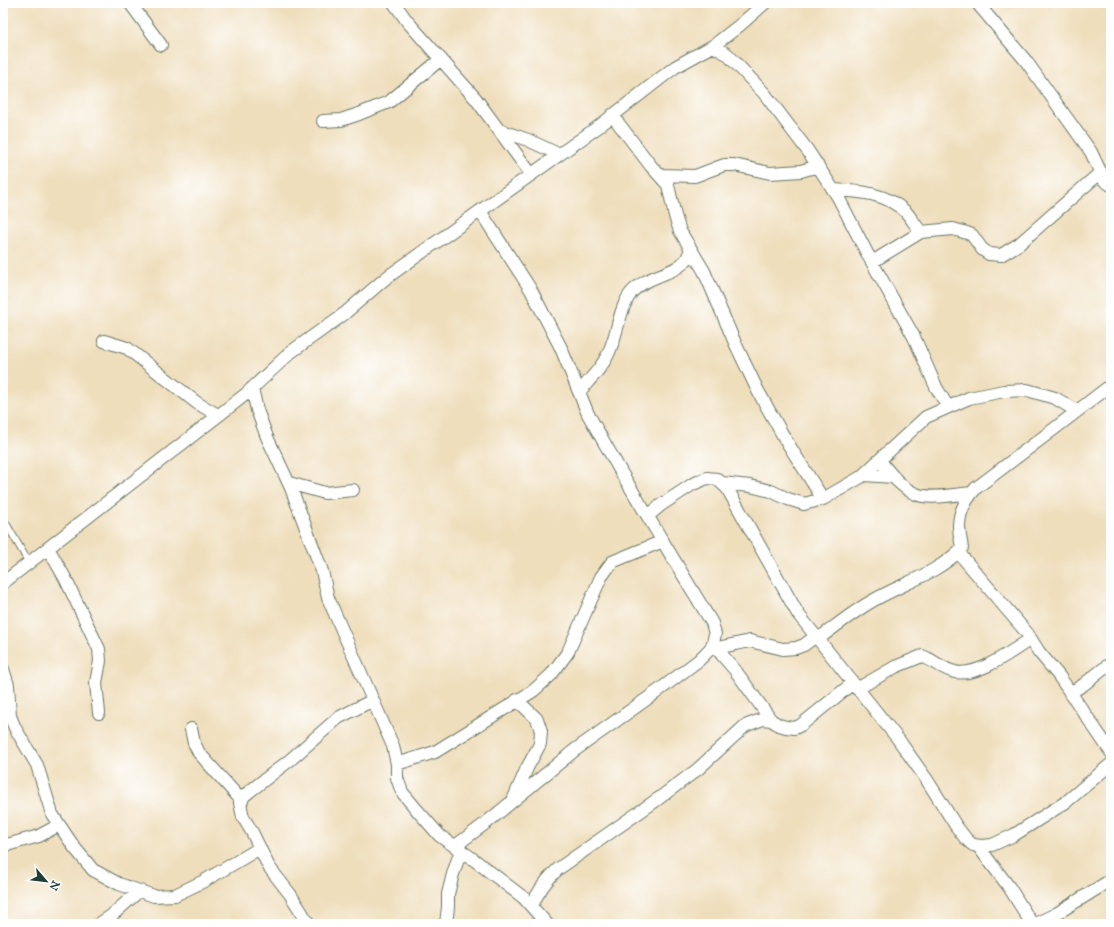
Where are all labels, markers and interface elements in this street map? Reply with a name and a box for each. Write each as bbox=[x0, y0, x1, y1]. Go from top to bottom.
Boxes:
north arrow bbox=[26, 861, 66, 901]
text: N bbox=[46, 878, 62, 893]

